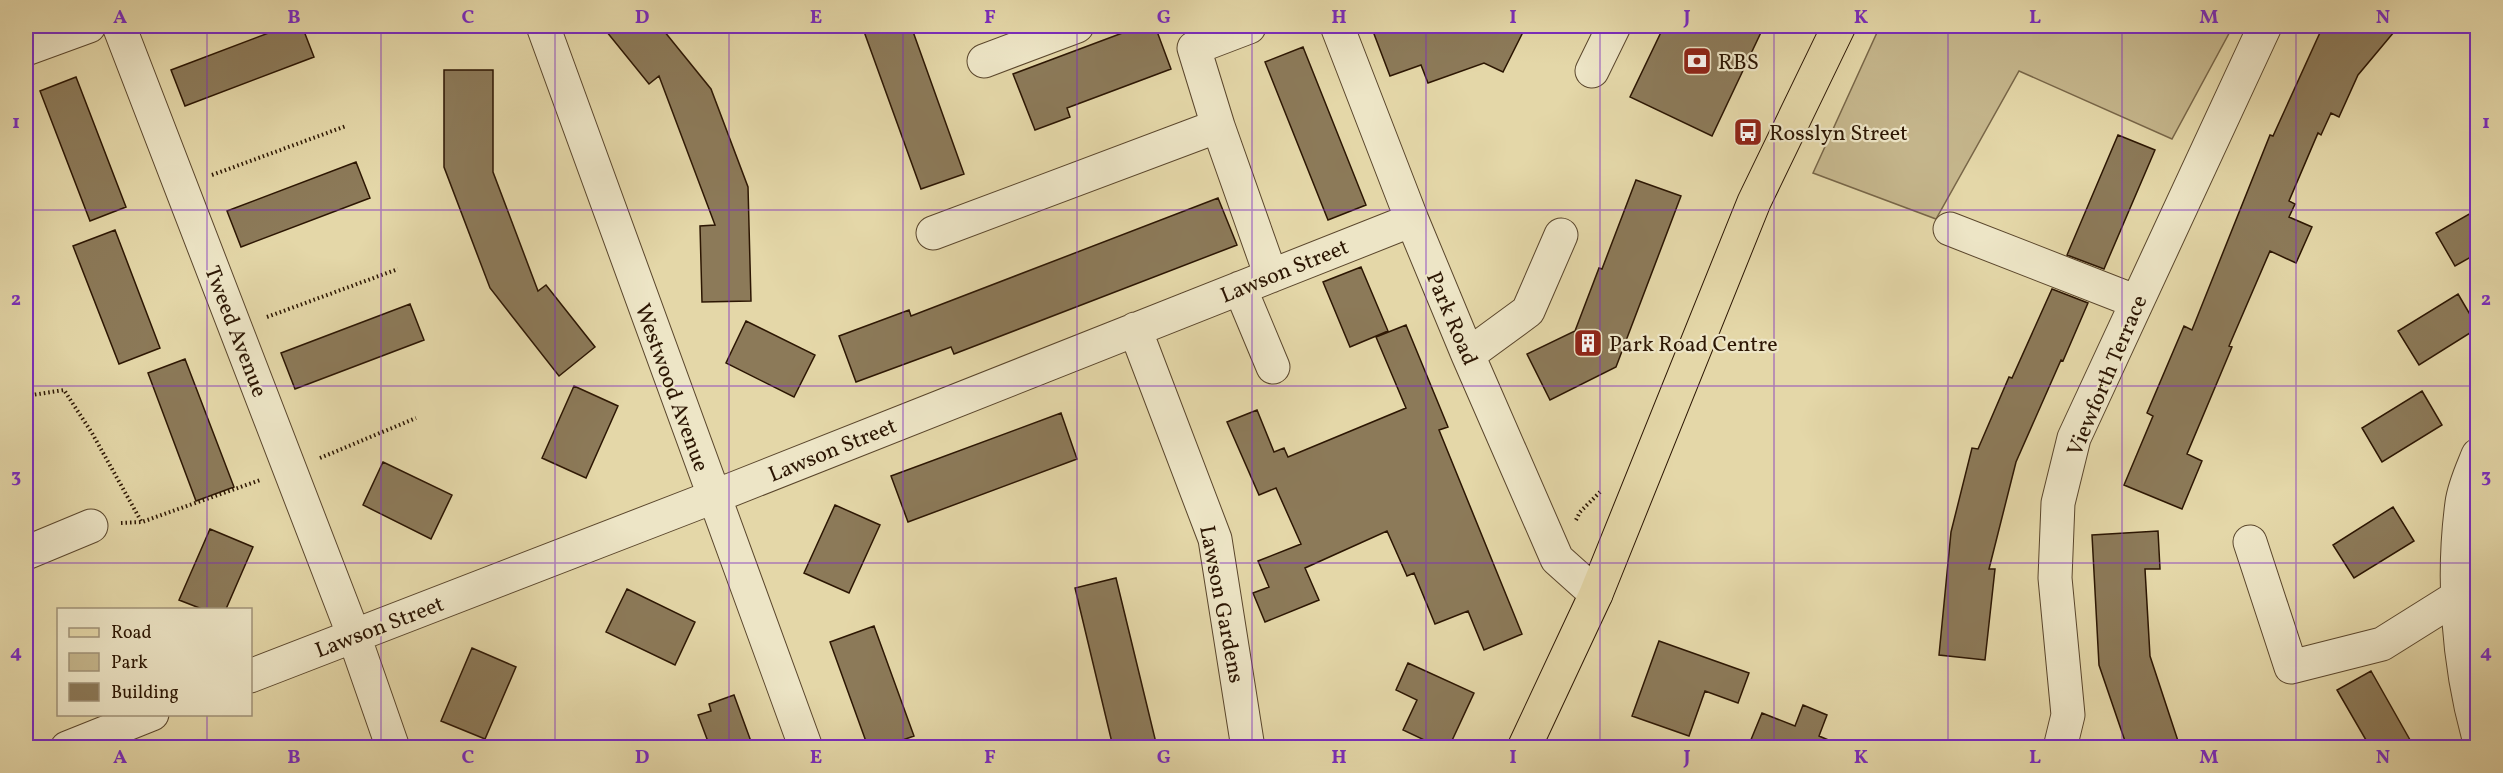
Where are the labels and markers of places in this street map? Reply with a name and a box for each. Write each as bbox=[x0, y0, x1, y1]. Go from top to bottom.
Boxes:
bank icon: RBS bbox=[1681, 45, 1713, 77]
place label: RBS bbox=[1718, 48, 1759, 79]
bus stop icon: Rosslyn Street bbox=[1732, 116, 1764, 148]
place label: Rosslyn Street bbox=[1769, 119, 1908, 150]
building icon: Park Road Centre bbox=[1572, 327, 1604, 359]
place label: Park Road Centre bbox=[1609, 330, 1778, 361]

